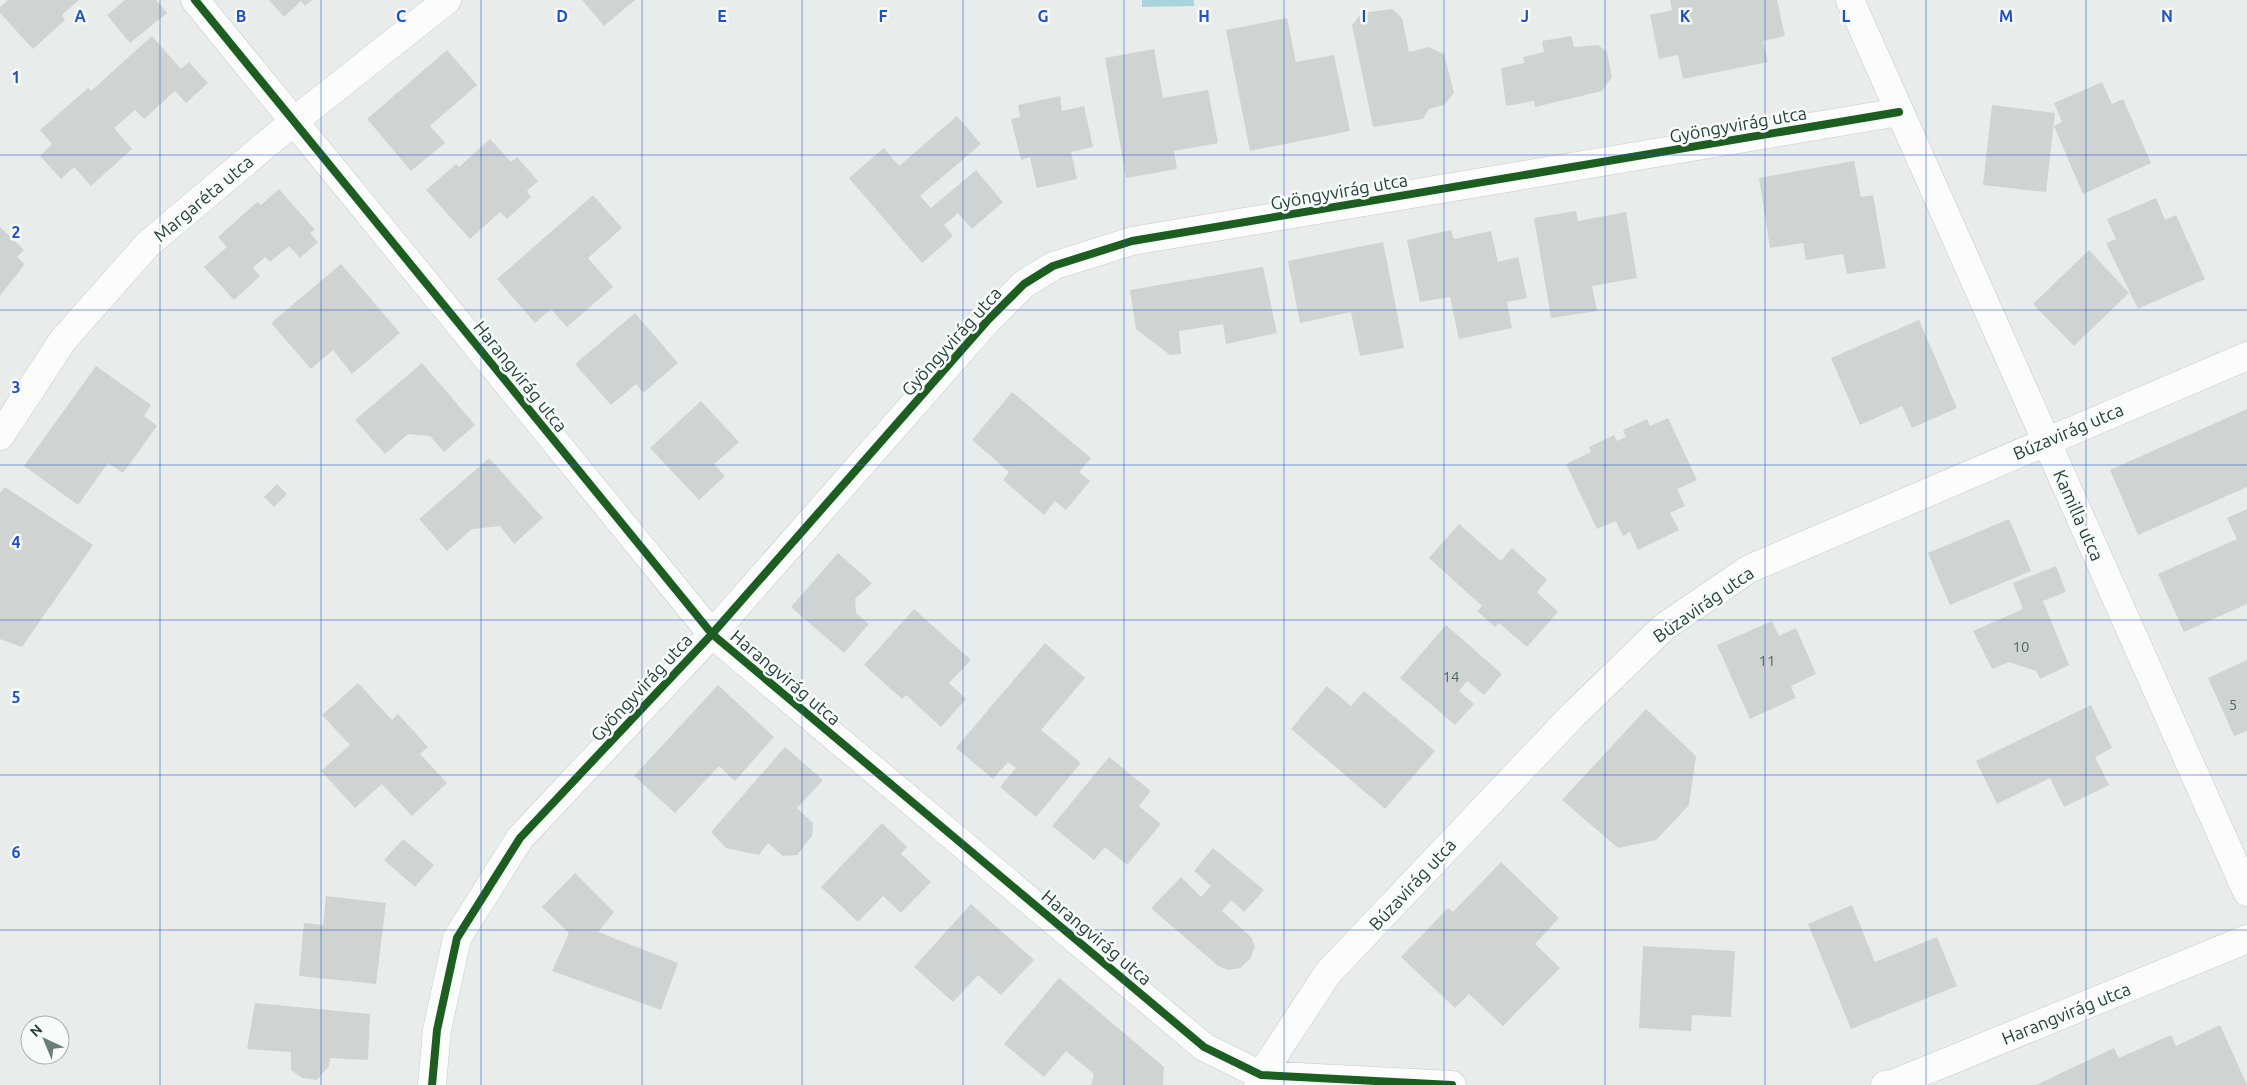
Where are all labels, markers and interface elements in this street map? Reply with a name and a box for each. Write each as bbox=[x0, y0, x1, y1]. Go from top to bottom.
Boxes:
text: A bbox=[74, 7, 86, 25]
text: B bbox=[236, 7, 246, 25]
text: C bbox=[396, 7, 406, 25]
text: D bbox=[556, 7, 568, 25]
text: E bbox=[717, 7, 727, 25]
text: F bbox=[879, 7, 888, 25]
text: G bbox=[1037, 7, 1049, 25]
text: H bbox=[1198, 7, 1210, 25]
text: I bbox=[1362, 7, 1366, 25]
text: J bbox=[1521, 7, 1529, 25]
text: K bbox=[1680, 7, 1691, 25]
text: L bbox=[1842, 7, 1851, 25]
text: M bbox=[1999, 7, 2013, 25]
text: N bbox=[2161, 7, 2173, 25]
text: 1 bbox=[11, 68, 21, 86]
street label: Gyöngyvirág utca bbox=[1668, 102, 1808, 146]
street label: Margaréta utca bbox=[149, 151, 257, 245]
street label: Gyöngyvirág utca bbox=[1269, 169, 1409, 213]
text: 2 bbox=[11, 223, 21, 241]
street label: Gyöngyvirág utca bbox=[897, 283, 1005, 399]
street label: Harangvirág utca bbox=[470, 316, 572, 436]
text: 3 bbox=[11, 378, 21, 396]
street label: Búzavirág utca bbox=[2010, 399, 2126, 463]
street label: Kamilla utca bbox=[2050, 466, 2108, 564]
text: 4 bbox=[11, 533, 21, 551]
street label: Búzavirág utca bbox=[1649, 562, 1757, 646]
street label: Harangvirág utca bbox=[727, 625, 845, 729]
street label: Gyöngyvirág utca bbox=[586, 629, 696, 745]
house number: 10 bbox=[2013, 638, 2029, 655]
house number: 11 bbox=[1759, 652, 1775, 669]
house number: 14 bbox=[1443, 668, 1459, 685]
text: 5 bbox=[11, 688, 21, 706]
house number: 5 bbox=[2229, 696, 2237, 713]
street label: Búzavirág utca bbox=[1365, 834, 1459, 934]
text: 6 bbox=[11, 843, 21, 861]
street label: Harangvirág utca bbox=[1038, 885, 1156, 989]
street label: Harangvirág utca bbox=[1999, 978, 2133, 1048]
north arrow bbox=[20, 1015, 70, 1065]
text: N bbox=[27, 1021, 45, 1040]

